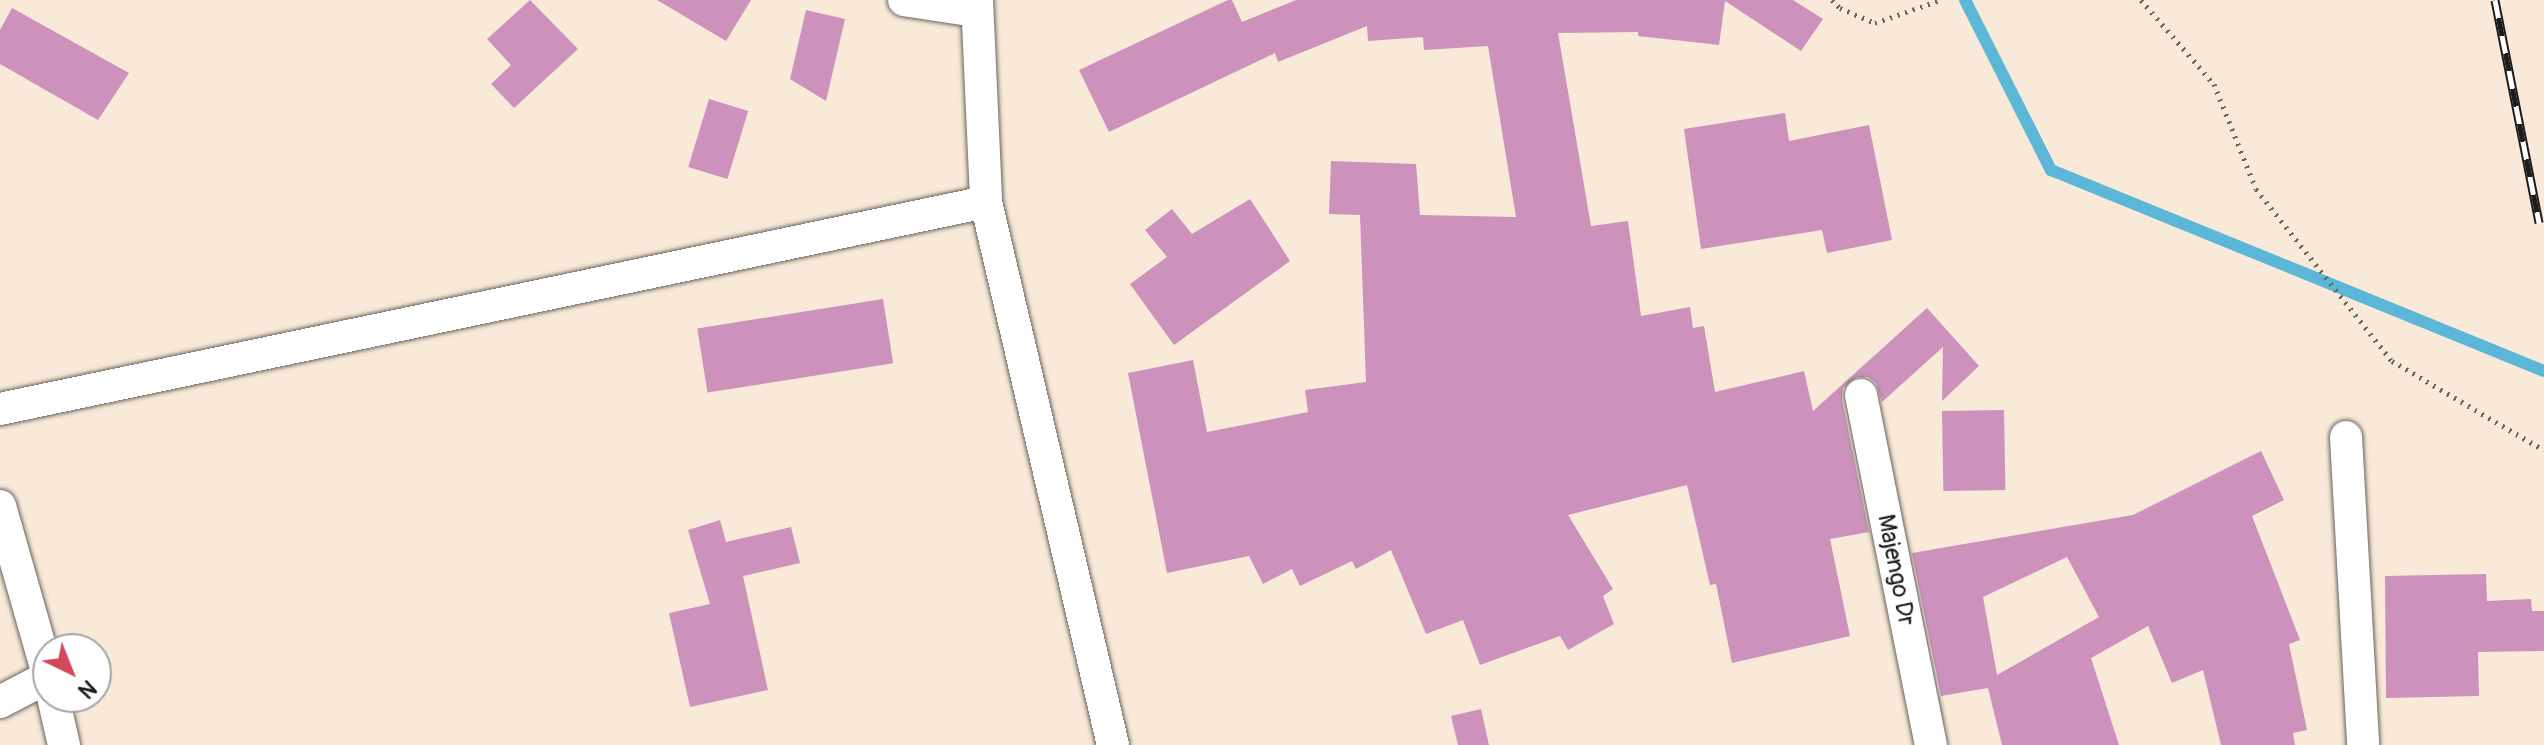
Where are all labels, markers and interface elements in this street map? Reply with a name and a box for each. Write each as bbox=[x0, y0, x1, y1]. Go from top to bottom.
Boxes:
street label: Majengo Dr bbox=[1871, 512, 1921, 628]
north arrow bbox=[32, 633, 112, 713]
text: N bbox=[72, 674, 102, 704]

